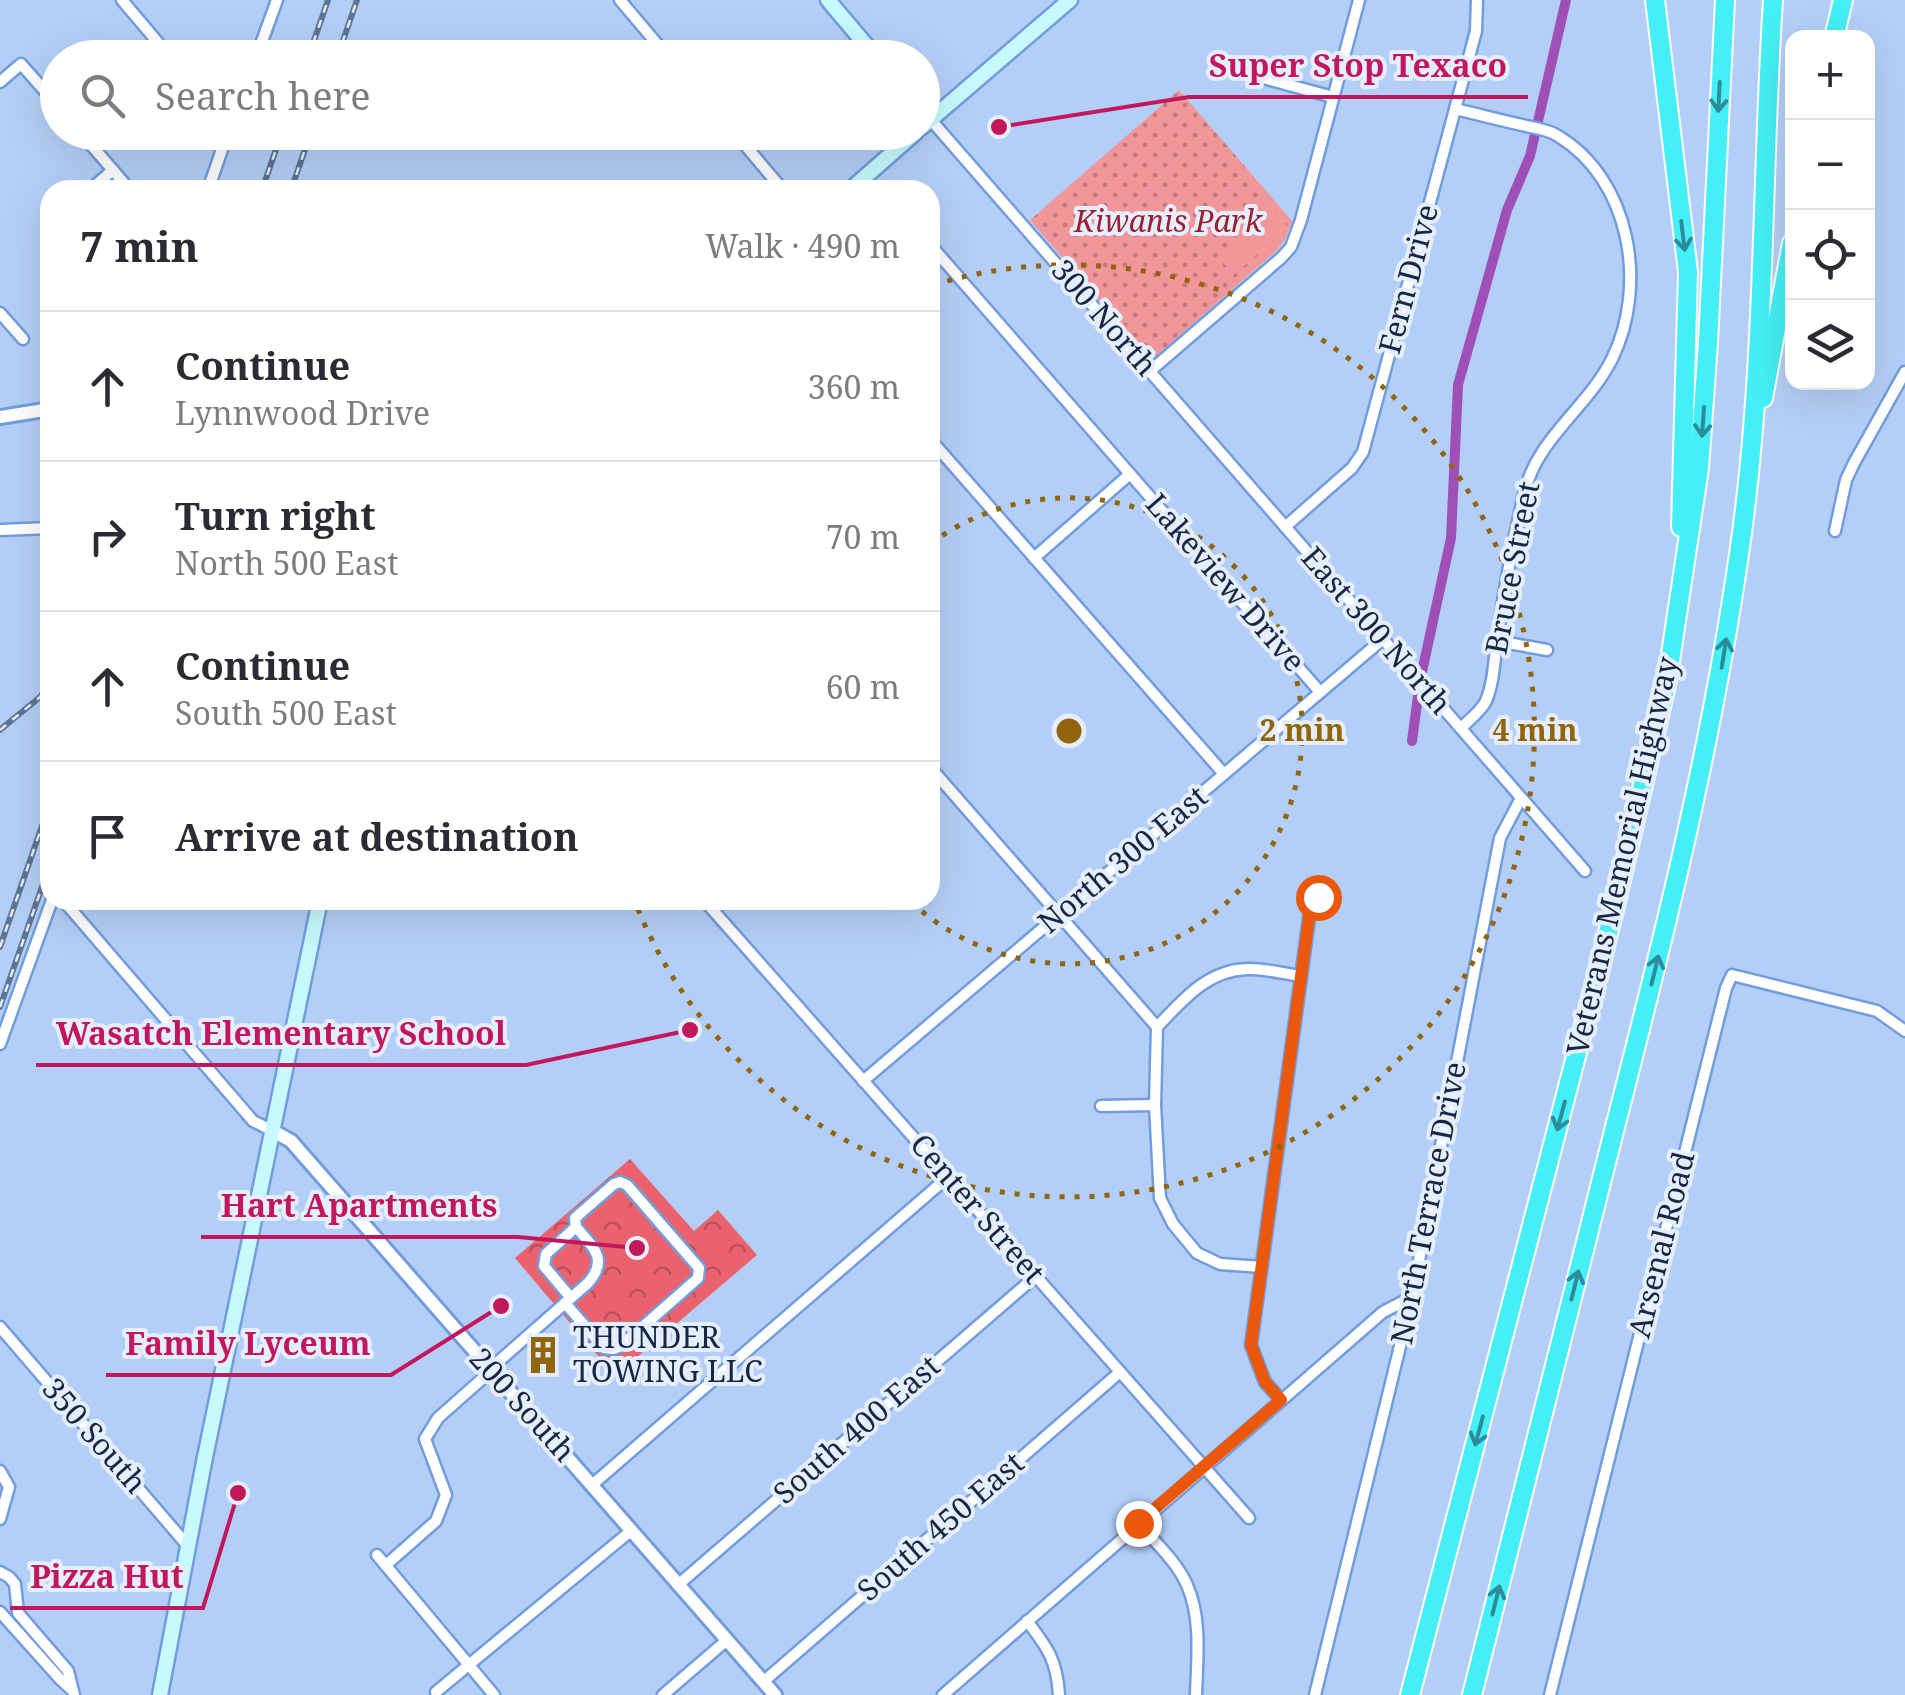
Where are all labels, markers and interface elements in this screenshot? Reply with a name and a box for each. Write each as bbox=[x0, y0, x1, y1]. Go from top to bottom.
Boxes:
map controls bbox=[1785, 30, 1875, 390]
button: + bbox=[1785, 30, 1875, 120]
callout: Super Stop Texaco bbox=[1189, 35, 1528, 97]
search box bbox=[40, 40, 940, 150]
text: Super Stop Texaco bbox=[1209, 43, 1507, 86]
icon: search bbox=[75, 68, 130, 123]
text: Search here bbox=[155, 69, 371, 121]
one-way arrow bbox=[1709, 81, 1728, 113]
button: − bbox=[1785, 120, 1875, 210]
park label: Kiwanis Park bbox=[1073, 200, 1263, 241]
street label: Fern Drive bbox=[1368, 200, 1447, 358]
button: locate bbox=[1785, 210, 1875, 300]
text: 7 min bbox=[80, 217, 199, 274]
one-way arrow bbox=[1674, 219, 1693, 251]
text: Walk · 490 m bbox=[705, 224, 900, 267]
street label: 300 North bbox=[1043, 250, 1167, 384]
button: layers bbox=[1785, 300, 1875, 390]
text: Continue bbox=[175, 339, 350, 391]
icon: ahead bbox=[80, 359, 135, 414]
text: 360 m bbox=[808, 365, 900, 408]
text: Lynnwood Drive bbox=[175, 391, 430, 434]
one-way arrow bbox=[1693, 405, 1712, 437]
street label: Bruce Street bbox=[1475, 478, 1548, 658]
street label: Lakeview Drive bbox=[1137, 484, 1315, 680]
text: Turn right bbox=[175, 489, 376, 541]
icon: right bbox=[80, 509, 135, 564]
text: 70 m bbox=[826, 515, 900, 558]
street label: East 300 North bbox=[1293, 537, 1461, 723]
text: North 500 East bbox=[175, 541, 399, 584]
one-way arrow bbox=[1715, 637, 1733, 669]
text: Continue bbox=[175, 639, 350, 691]
street label: Veterans Memorial Highway bbox=[1556, 652, 1687, 1059]
icon: ahead bbox=[80, 659, 135, 714]
text: 60 m bbox=[826, 665, 900, 708]
text: South 500 East bbox=[175, 691, 397, 734]
text: 2 min bbox=[1260, 709, 1344, 750]
text: 4 min bbox=[1493, 709, 1577, 750]
centre of rings bbox=[1051, 713, 1087, 749]
street label: North 300 East bbox=[1029, 776, 1215, 942]
icon: arrive bbox=[80, 809, 135, 864]
text: Arrive at destination bbox=[175, 810, 579, 862]
route start bbox=[1296, 875, 1342, 921]
one-way arrow bbox=[1647, 955, 1665, 987]
callout: Wasatch Elementary School bbox=[36, 1003, 526, 1065]
text: Wasatch Elementary School bbox=[56, 1011, 506, 1054]
street label: North Terrace Drive bbox=[1380, 1058, 1475, 1347]
one-way arrow bbox=[1550, 1100, 1569, 1131]
street label: Center Street bbox=[902, 1124, 1055, 1292]
street label: Arsenal Road bbox=[1618, 1147, 1703, 1342]
callout: Hart Apartments bbox=[201, 1175, 518, 1237]
text: Hart Apartments bbox=[221, 1183, 497, 1226]
one-way arrow bbox=[1567, 1270, 1586, 1301]
callout: Family Lyceum bbox=[106, 1313, 391, 1375]
place label: THUNDER TOWING LLC bbox=[573, 1316, 763, 1391]
text: Family Lyceum bbox=[125, 1321, 371, 1364]
building icon: THUNDER TOWING LLC bbox=[522, 1334, 564, 1376]
street label: 200 South bbox=[461, 1338, 585, 1470]
street label: South 400 East bbox=[764, 1345, 948, 1513]
street label: 350 South bbox=[34, 1369, 157, 1501]
one-way arrow bbox=[1469, 1414, 1487, 1446]
street label: South 450 East bbox=[848, 1442, 1032, 1610]
route end bbox=[1116, 1501, 1162, 1547]
callout: Pizza Hut bbox=[10, 1546, 203, 1608]
text: Pizza Hut bbox=[30, 1554, 184, 1597]
one-way arrow bbox=[1487, 1585, 1506, 1617]

